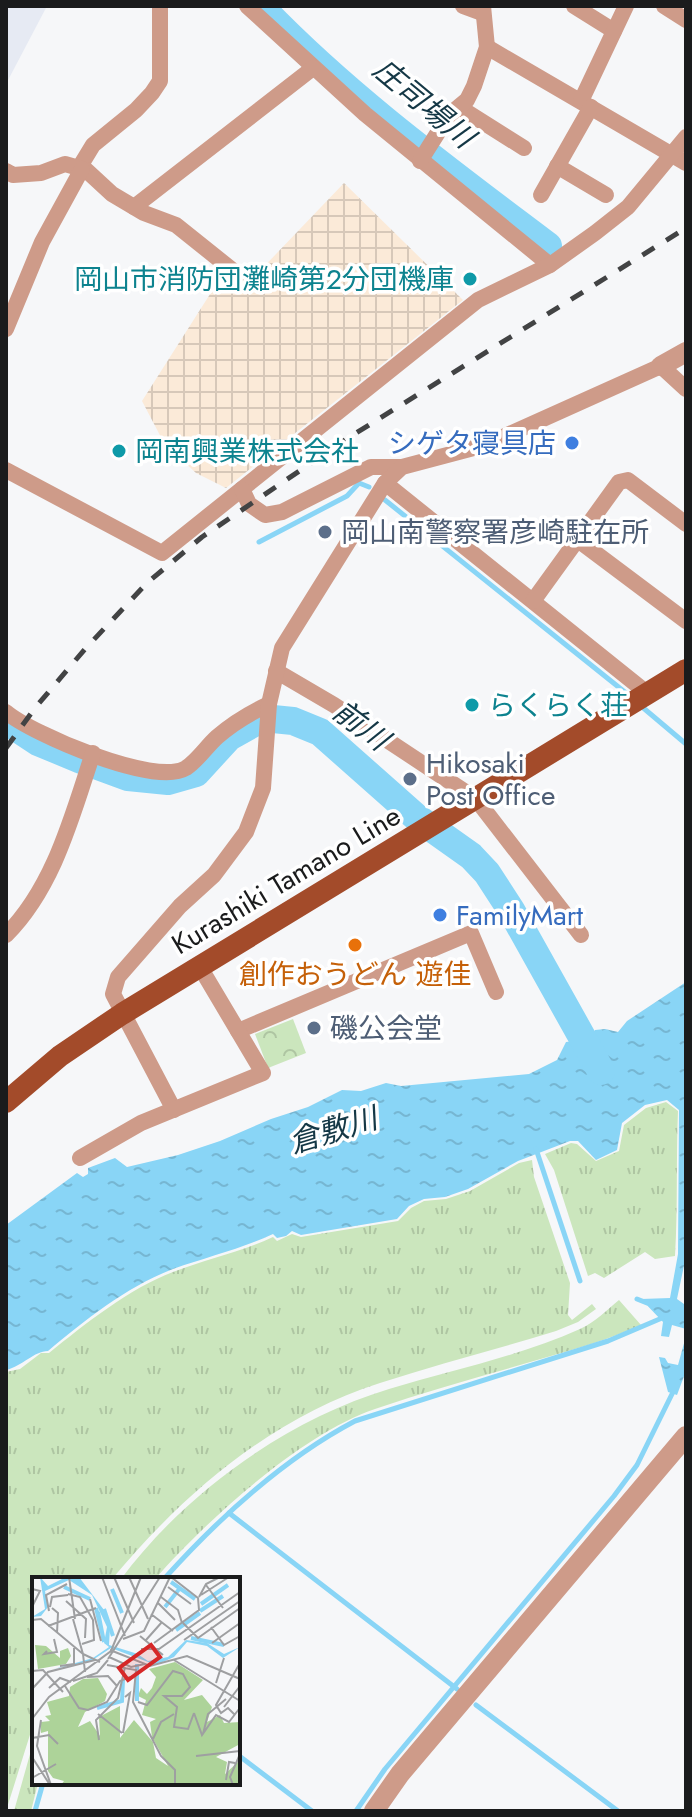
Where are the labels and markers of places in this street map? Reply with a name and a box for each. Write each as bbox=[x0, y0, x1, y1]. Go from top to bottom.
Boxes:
place label: 岡山市消防団灘崎第2分団機庫 bbox=[74, 259, 454, 300]
marker: 岡山市消防団灘崎第2分団機庫 bbox=[461, 270, 479, 288]
place label: シゲタ寝具店 bbox=[388, 423, 556, 464]
place label: 岡南興業株式会社 bbox=[135, 431, 359, 472]
marker: シゲタ寝具店 bbox=[563, 434, 581, 452]
marker: 岡南興業株式会社 bbox=[110, 442, 128, 460]
place label: 岡山南警察署彦崎駐在所 bbox=[341, 512, 649, 553]
marker: 岡山南警察署彦崎駐在所 bbox=[316, 523, 334, 541]
place label: らくらく荘 bbox=[488, 685, 628, 726]
marker: らくらく荘 bbox=[463, 696, 481, 714]
place label: Hikosaki Post Office bbox=[426, 743, 555, 816]
marker: Hikosaki Post Office bbox=[401, 770, 419, 788]
place label: FamilyMart bbox=[456, 895, 583, 936]
marker: FamilyMart bbox=[431, 906, 449, 924]
marker: 創作おうどん 遊佳 bbox=[346, 936, 364, 954]
place label: 創作おうどん 遊佳 bbox=[239, 954, 471, 995]
place label: 磯公会堂 bbox=[330, 1008, 442, 1049]
marker: 磯公会堂 bbox=[305, 1019, 323, 1037]

